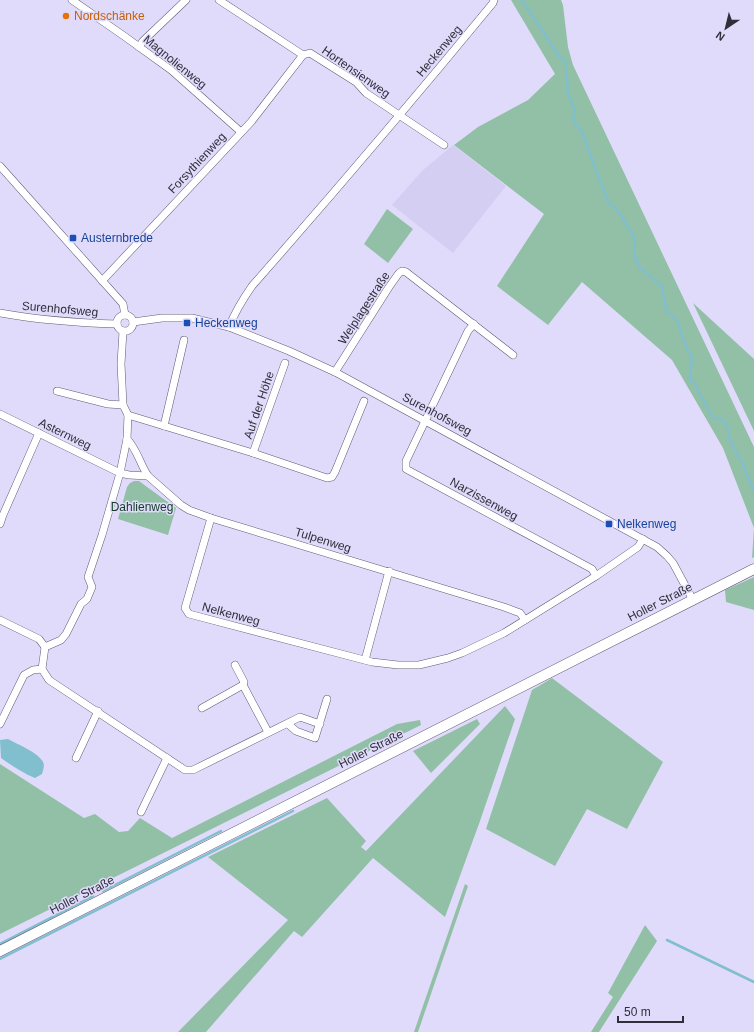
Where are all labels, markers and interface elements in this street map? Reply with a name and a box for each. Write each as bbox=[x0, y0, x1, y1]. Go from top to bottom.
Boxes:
north arrow bbox=[706, 8, 746, 48]
place label: Nordschänke bbox=[74, 9, 145, 23]
marker: Nordschänke bbox=[61, 11, 71, 21]
street label: Heckenweg bbox=[413, 22, 465, 80]
text: N bbox=[714, 29, 727, 43]
street label: Magnolienweg bbox=[141, 32, 209, 92]
street label: Hortensienweg bbox=[319, 43, 393, 101]
street label: Forsythienweg bbox=[165, 130, 229, 196]
place label: Austernbrede bbox=[81, 231, 153, 245]
marker: Austernbrede bbox=[68, 233, 78, 243]
street label: Welplagestraße bbox=[335, 269, 393, 347]
street label: Surenhofsweg bbox=[21, 299, 99, 319]
place label: Heckenweg bbox=[195, 316, 258, 330]
marker: Heckenweg bbox=[182, 318, 192, 328]
street label: Auf der Höhe bbox=[241, 369, 277, 441]
street label: Surenhofsweg bbox=[400, 390, 474, 438]
street label: Asternweg bbox=[36, 415, 94, 453]
street label: Narzissenweg bbox=[448, 475, 520, 523]
park label: Dahlienweg bbox=[111, 500, 173, 514]
place label: Nelkenweg bbox=[617, 517, 676, 531]
marker: Nelkenweg bbox=[604, 519, 614, 529]
street label: Tulpenweg bbox=[293, 525, 353, 555]
street label: Holler Straße bbox=[625, 580, 695, 624]
street label: Nelkenweg bbox=[201, 600, 261, 628]
street label: Holler Straße bbox=[336, 727, 406, 771]
street label: Holler Straße bbox=[47, 873, 117, 917]
scale bar bbox=[618, 998, 683, 1024]
text: 50 m bbox=[624, 1005, 651, 1019]

